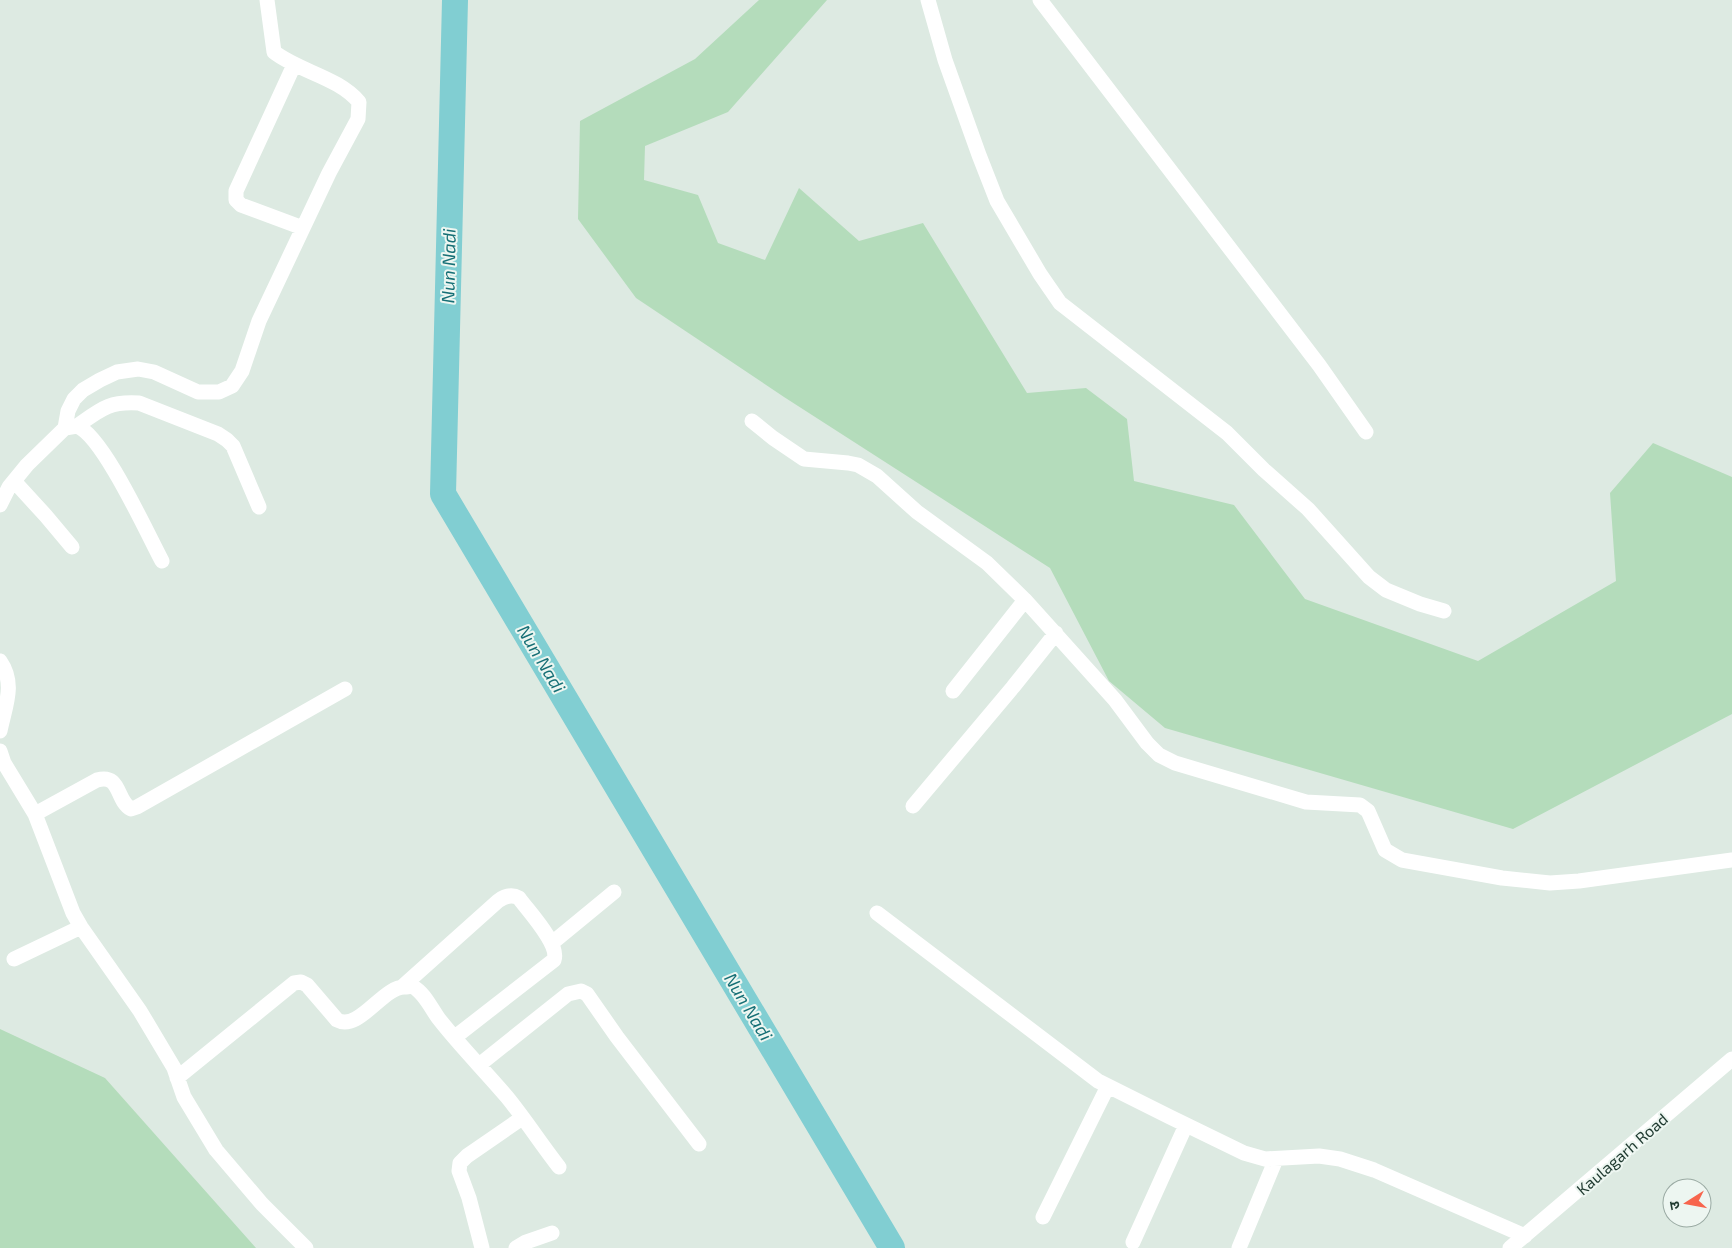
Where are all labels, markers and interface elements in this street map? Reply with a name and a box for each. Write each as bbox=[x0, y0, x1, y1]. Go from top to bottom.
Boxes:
water label: Nun Nadi bbox=[436, 228, 460, 304]
water label: Nun Nadi bbox=[513, 621, 571, 697]
water label: Nun Nadi bbox=[720, 969, 778, 1045]
street label: Kaulagarh Road bbox=[1572, 1109, 1671, 1198]
north arrow bbox=[1662, 1178, 1712, 1228]
text: उ bbox=[1664, 1199, 1683, 1211]

